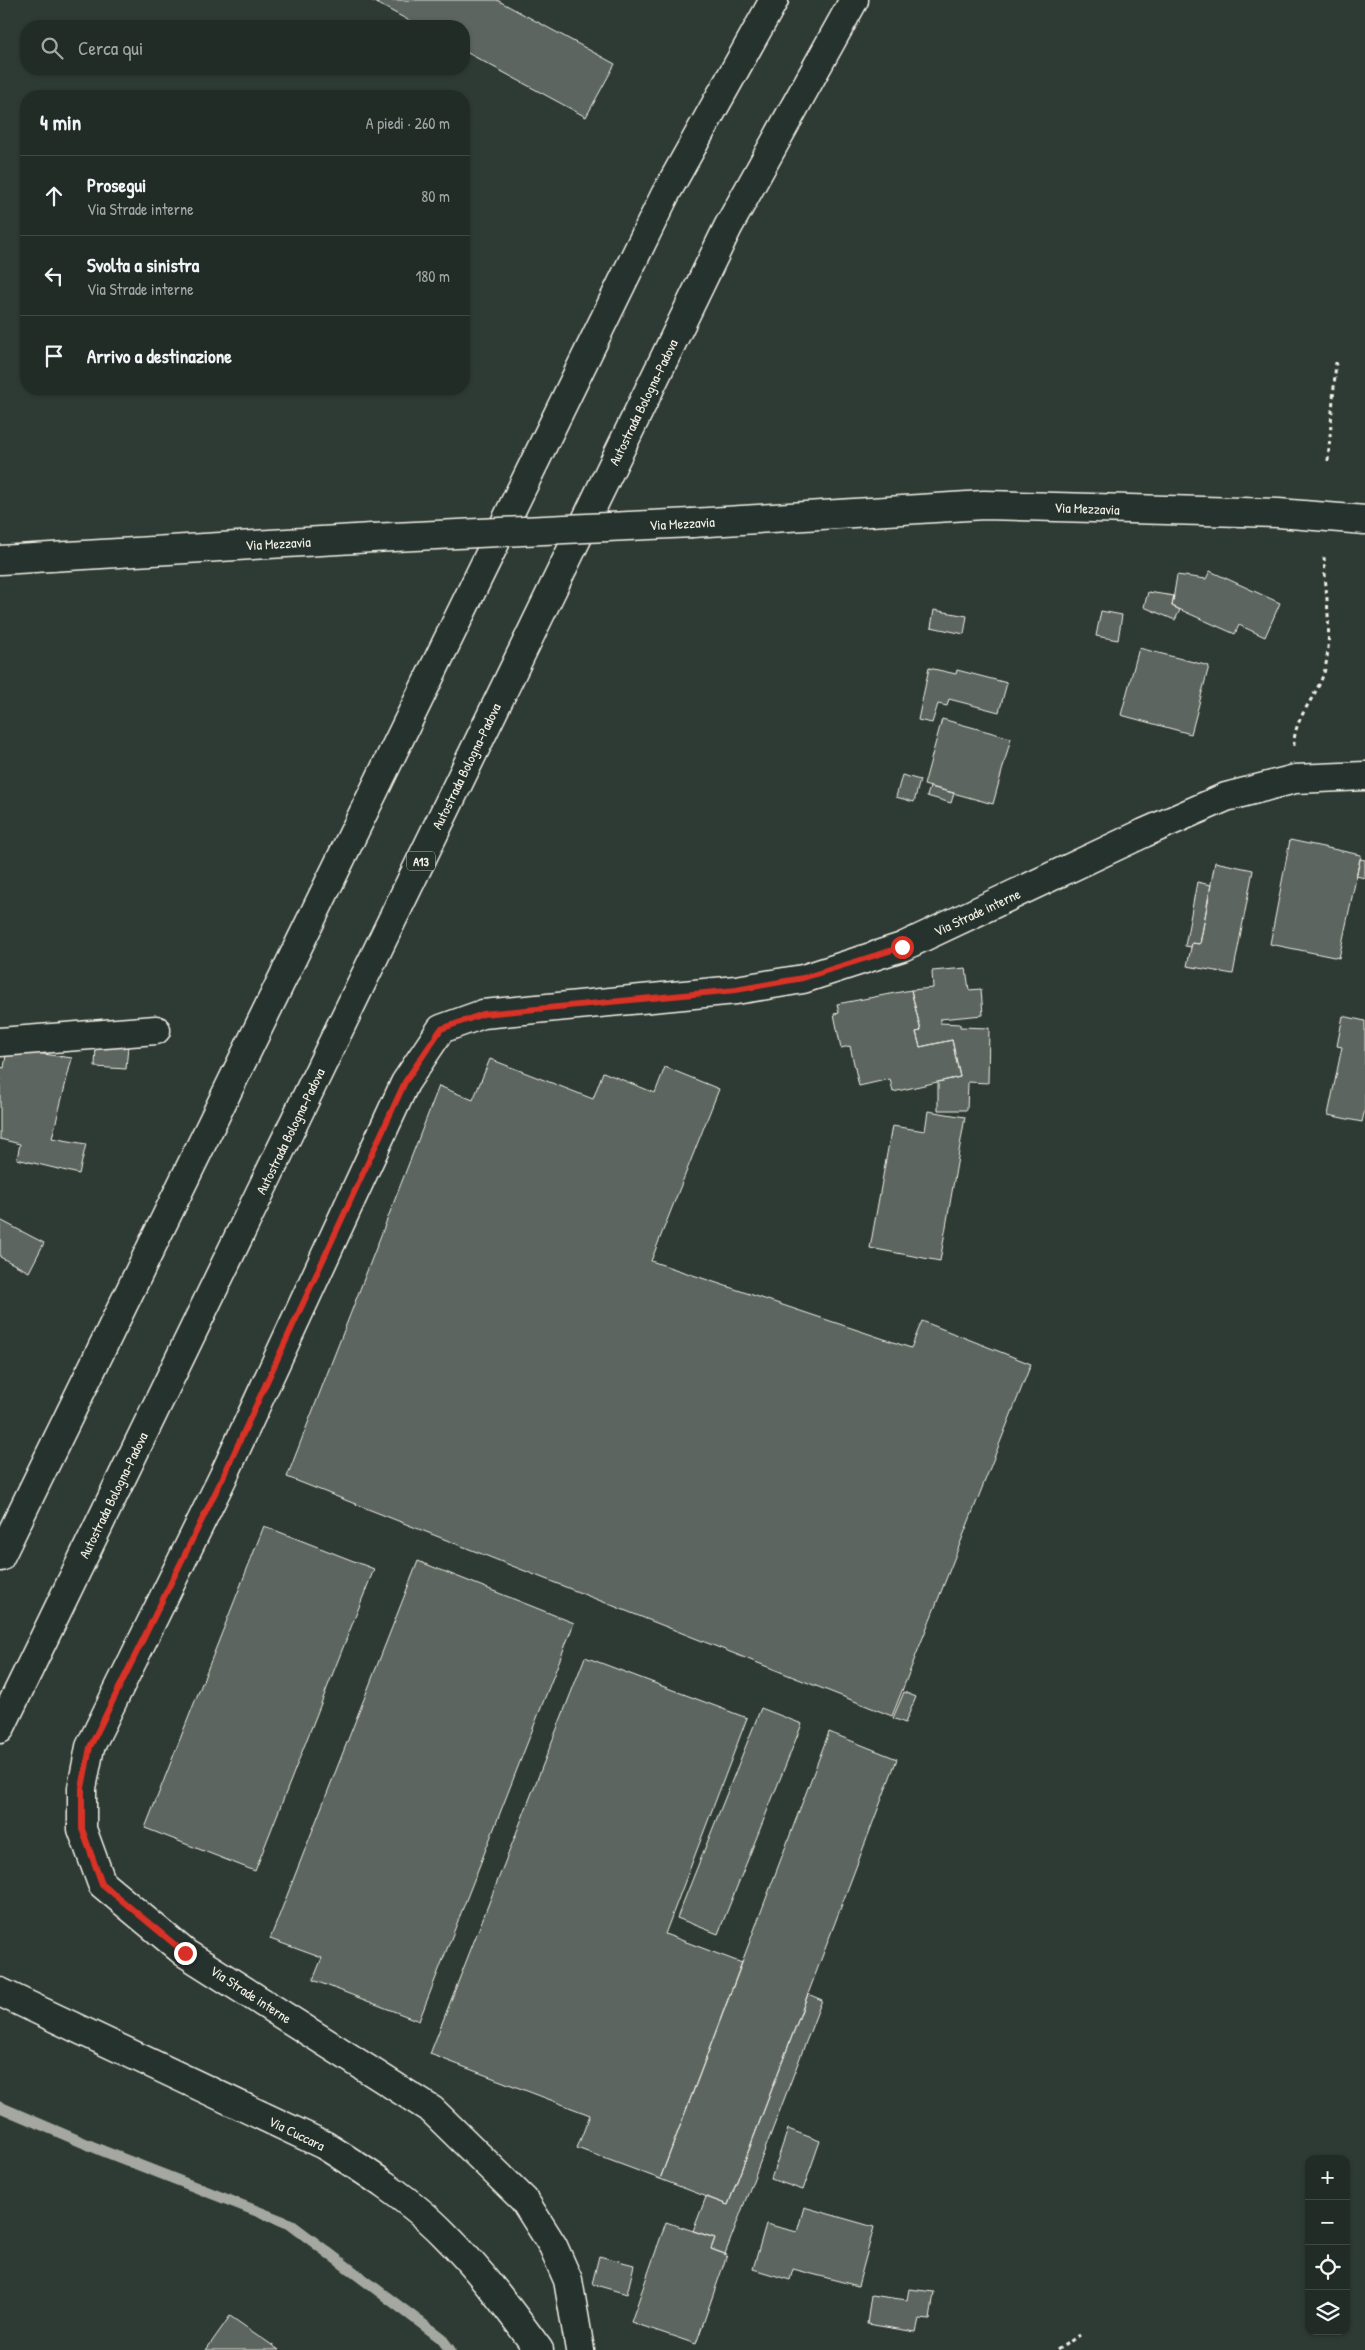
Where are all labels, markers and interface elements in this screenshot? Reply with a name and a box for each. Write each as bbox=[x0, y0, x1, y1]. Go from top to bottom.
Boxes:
search box bbox=[20, 20, 470, 75]
icon: search bbox=[38, 34, 66, 62]
text: Cerca qui bbox=[78, 35, 143, 61]
text: 4 min bbox=[40, 108, 81, 137]
text: A piedi · 260 m bbox=[366, 112, 450, 134]
text: Prosegui bbox=[87, 172, 146, 198]
icon: ahead bbox=[40, 182, 68, 210]
text: 80 m bbox=[421, 185, 450, 207]
text: Via Strade interne bbox=[87, 198, 194, 220]
text: Svolta a sinistra bbox=[87, 252, 199, 278]
icon: left bbox=[40, 262, 68, 290]
text: 180 m bbox=[416, 265, 450, 287]
text: Via Strade interne bbox=[87, 278, 194, 300]
street label: Autostrada Bologna-Padova bbox=[604, 335, 683, 469]
icon: arrive bbox=[40, 342, 68, 370]
text: Arrivo a destinazione bbox=[87, 343, 232, 369]
street label: Via Mezzavia bbox=[1054, 497, 1120, 519]
street label: Via Mezzavia bbox=[649, 512, 716, 534]
street label: Via Mezzavia bbox=[245, 532, 312, 554]
street label: Autostrada Bologna-Padova bbox=[427, 699, 506, 833]
road number: A13 bbox=[407, 851, 435, 870]
street label: Via Strade interne bbox=[931, 884, 1024, 940]
route start bbox=[891, 936, 914, 959]
street label: Autostrada Bologna-Padova bbox=[251, 1064, 330, 1198]
street label: Autostrada Bologna-Padova bbox=[74, 1428, 153, 1562]
route end bbox=[174, 1942, 197, 1965]
street label: Via Strade interne bbox=[207, 1961, 296, 2028]
street label: Via Cuccara bbox=[266, 2111, 329, 2155]
map controls bbox=[1305, 2155, 1350, 2335]
button: + bbox=[1305, 2155, 1350, 2200]
button: − bbox=[1305, 2200, 1350, 2245]
button: locate bbox=[1305, 2245, 1350, 2290]
button: layers bbox=[1305, 2290, 1350, 2335]

